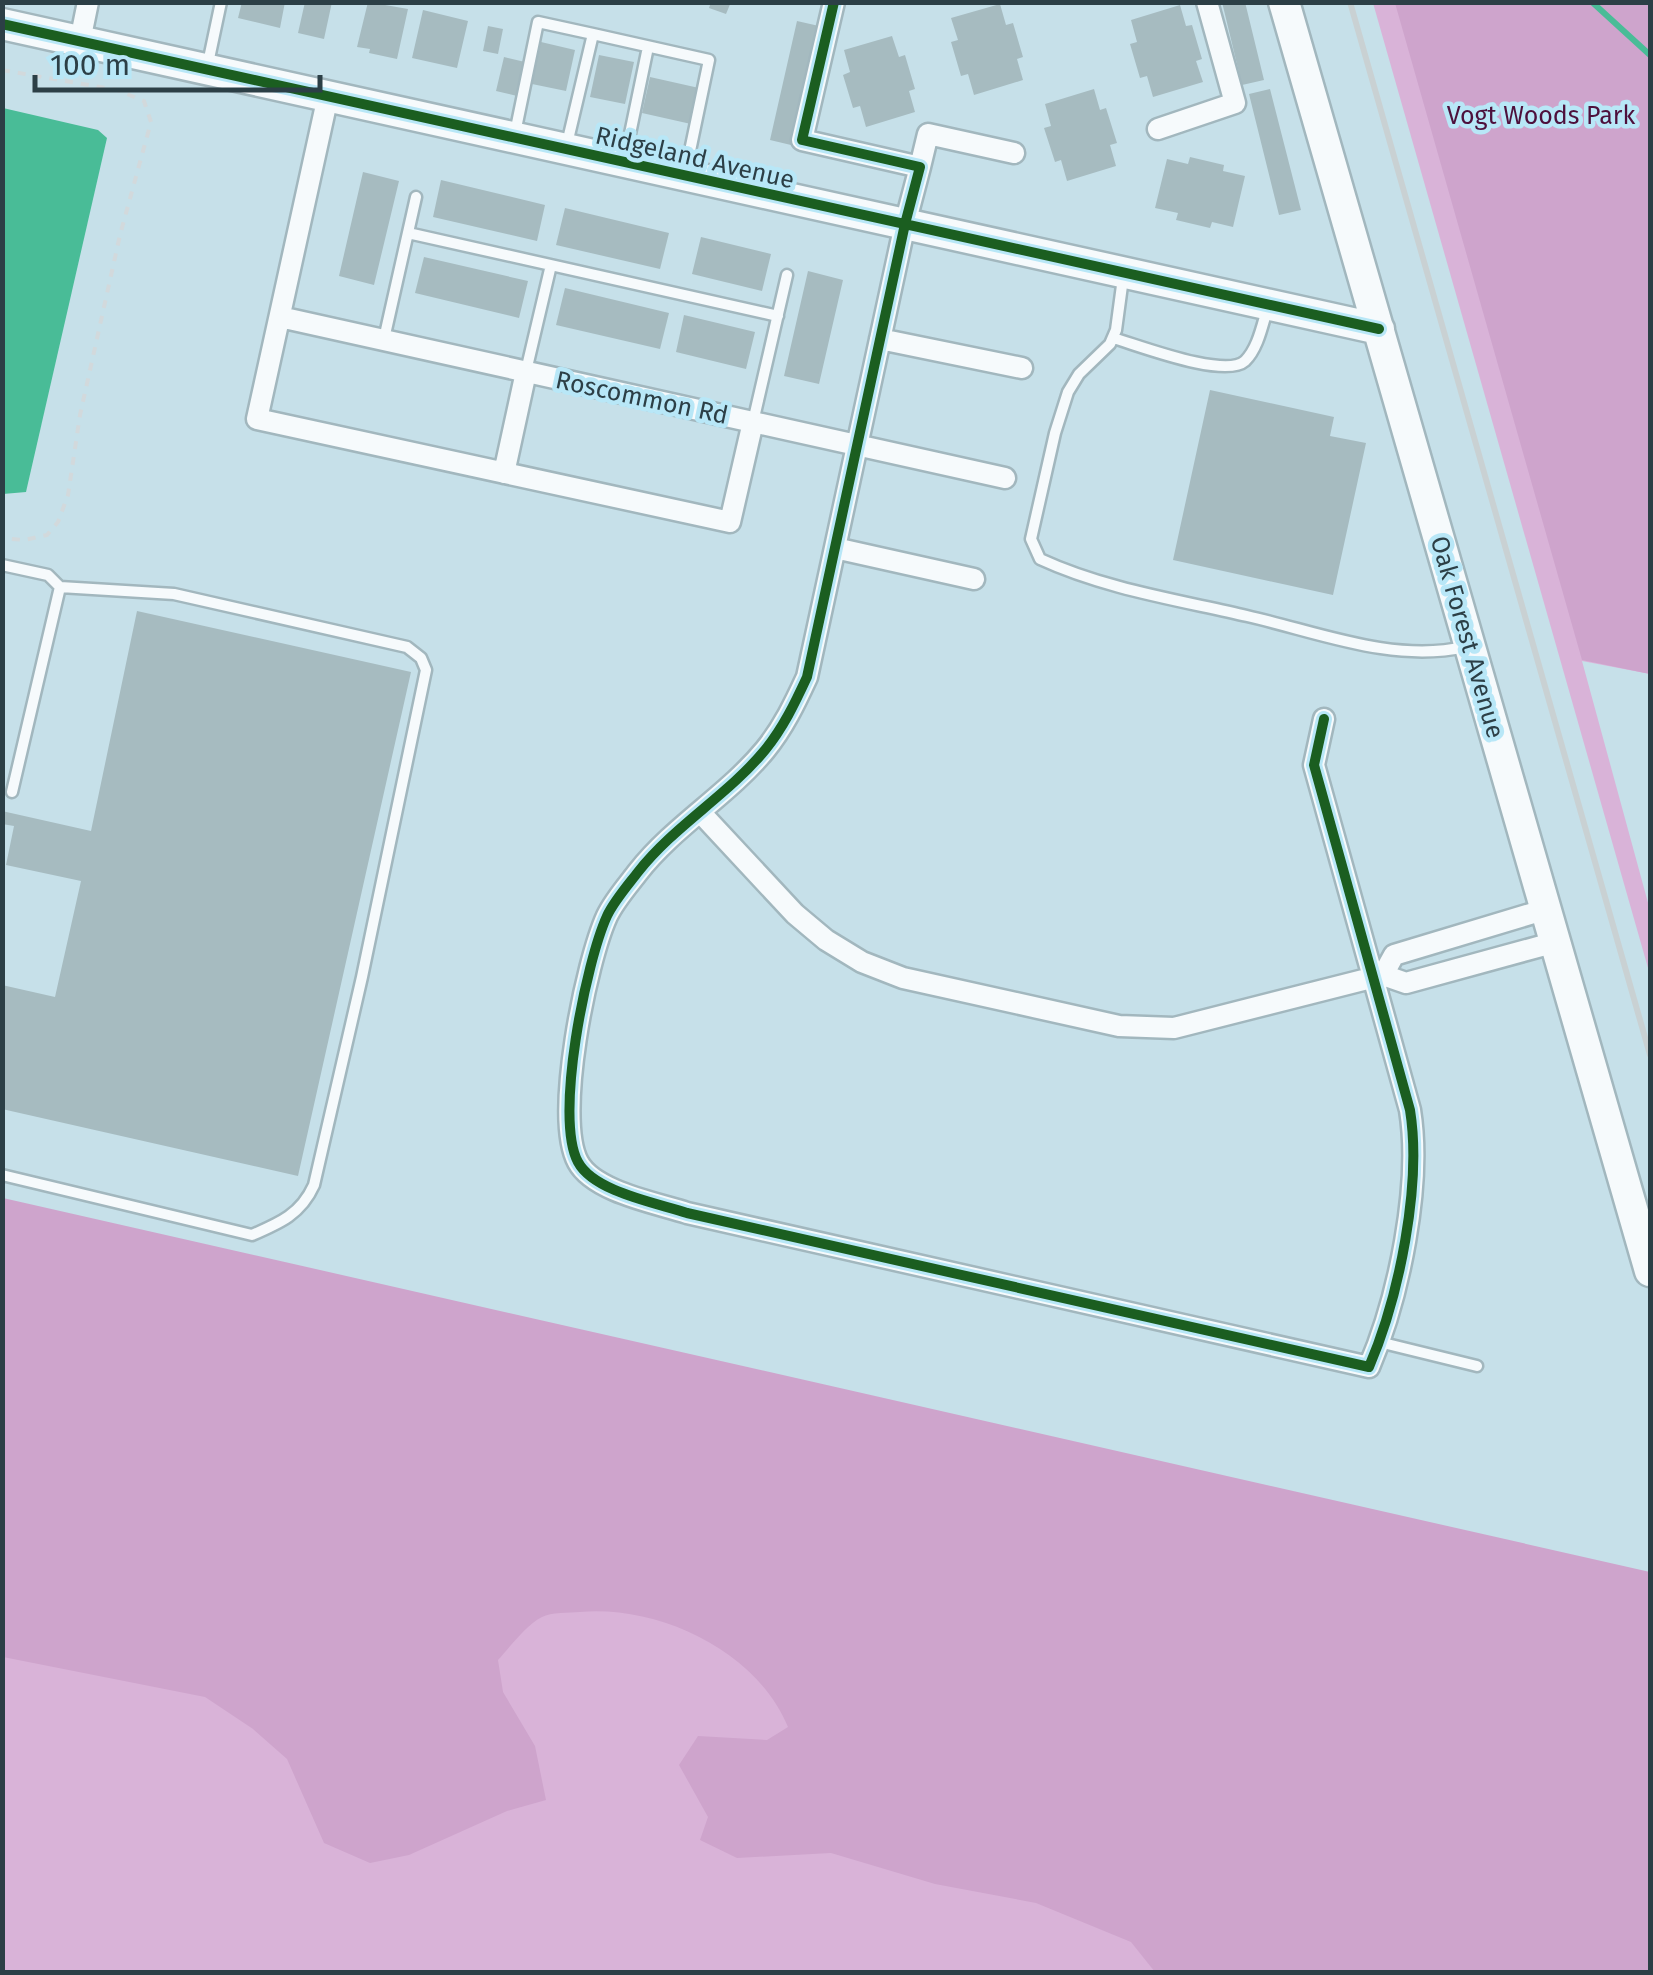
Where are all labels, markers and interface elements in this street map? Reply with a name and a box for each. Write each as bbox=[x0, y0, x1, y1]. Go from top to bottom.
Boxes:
scale bar bbox=[35, 30, 320, 92]
text: 100 m bbox=[50, 47, 130, 83]
park label: Vogt Woods Park bbox=[1447, 101, 1635, 131]
street label: Ridgeland Avenue bbox=[592, 120, 797, 195]
street label: Roscommon Rd bbox=[553, 365, 731, 431]
street label: Oak Forest Avenue bbox=[1424, 533, 1510, 742]

